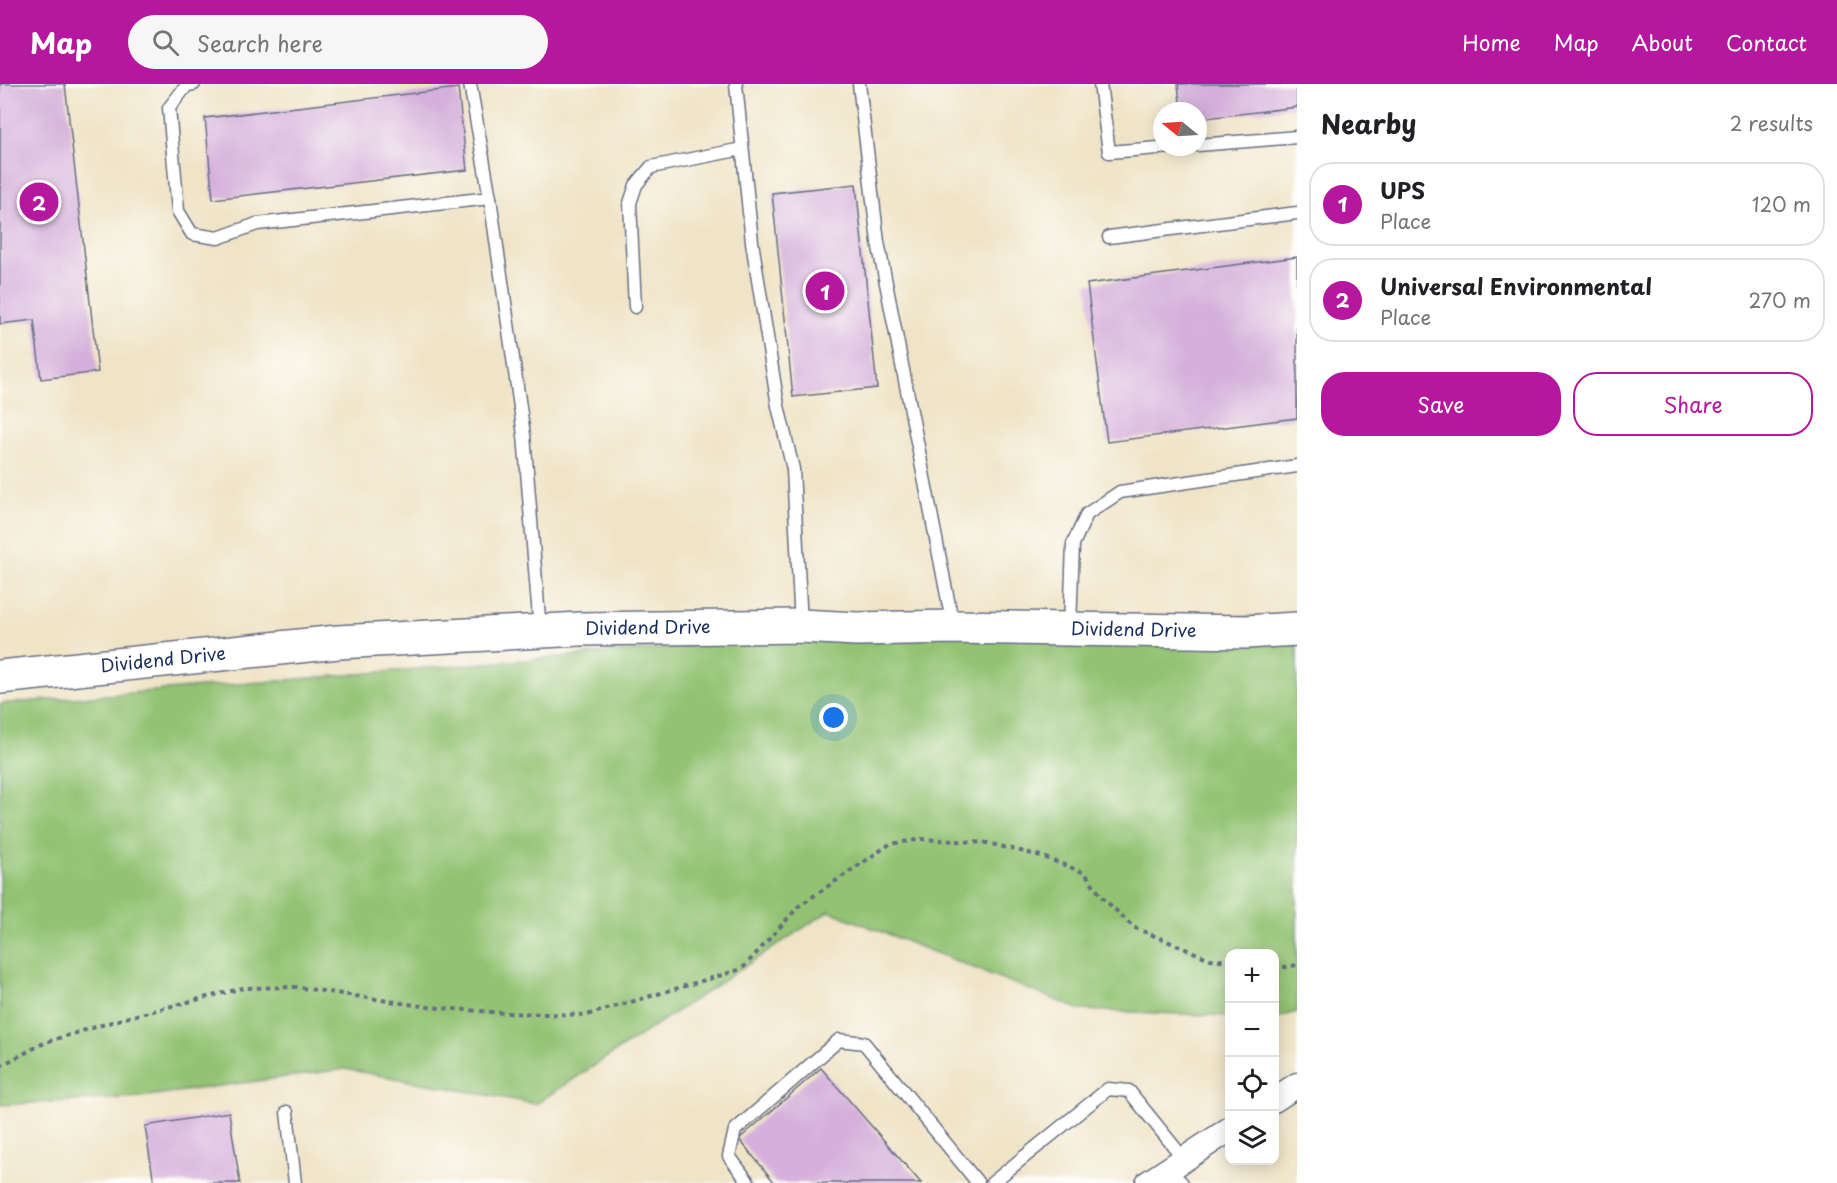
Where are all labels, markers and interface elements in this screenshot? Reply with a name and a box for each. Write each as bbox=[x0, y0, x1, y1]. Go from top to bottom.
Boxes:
search box bbox=[128, 15, 548, 69]
text: Map bbox=[30, 21, 92, 64]
icon: search bbox=[149, 26, 182, 59]
text: Search here bbox=[197, 26, 323, 59]
text: Home bbox=[1462, 26, 1521, 58]
text: Map bbox=[1554, 26, 1599, 58]
text: About bbox=[1632, 26, 1693, 58]
text: Contact bbox=[1726, 26, 1807, 58]
north arrow bbox=[1153, 102, 1207, 156]
text: Nearby bbox=[1321, 104, 1416, 143]
text: 2 results bbox=[1730, 108, 1813, 138]
text: UPS bbox=[1380, 173, 1425, 206]
pin: 2 bbox=[20, 180, 58, 224]
text: 1 bbox=[1338, 189, 1347, 219]
text: 120 m bbox=[1752, 189, 1811, 219]
text: Place bbox=[1380, 206, 1431, 236]
pin: 1 bbox=[806, 268, 844, 314]
text: Universal Environmental bbox=[1380, 269, 1652, 302]
text: 2 bbox=[1335, 285, 1350, 315]
text: 270 m bbox=[1748, 285, 1811, 315]
text: Place bbox=[1380, 302, 1431, 332]
button: Save bbox=[1321, 372, 1561, 436]
button: Share bbox=[1573, 372, 1813, 436]
street label: Dividend Drive bbox=[585, 612, 711, 641]
street label: Dividend Drive bbox=[1071, 614, 1197, 643]
street label: Dividend Drive bbox=[99, 639, 227, 679]
your location bbox=[819, 703, 848, 732]
map controls bbox=[1225, 949, 1279, 1165]
button: + bbox=[1225, 949, 1279, 1003]
button: − bbox=[1225, 1003, 1279, 1057]
button: locate bbox=[1225, 1057, 1279, 1111]
button: layers bbox=[1225, 1111, 1279, 1165]

